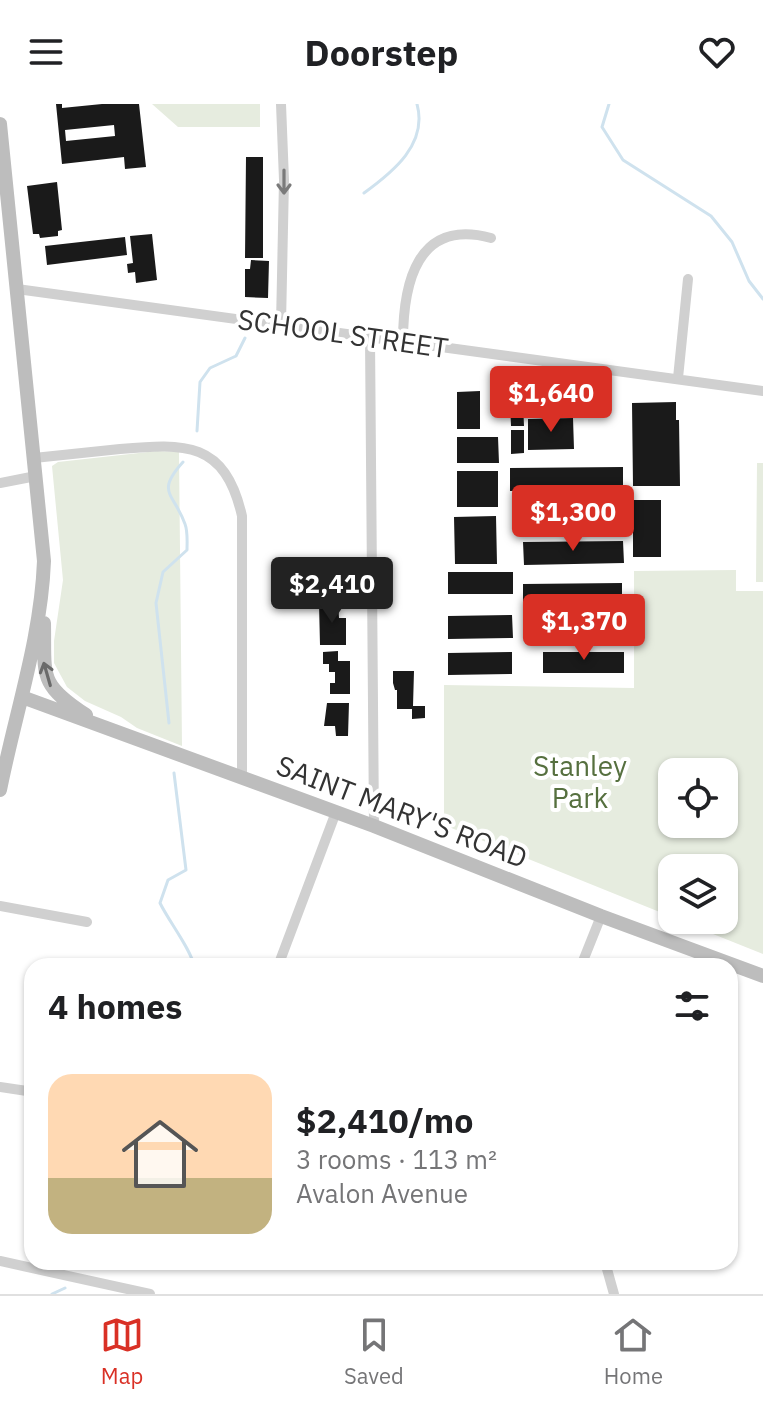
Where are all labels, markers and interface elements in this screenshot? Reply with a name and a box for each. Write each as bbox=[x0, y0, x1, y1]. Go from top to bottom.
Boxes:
text: Doorstep bbox=[305, 29, 458, 76]
icon: menu bbox=[24, 30, 68, 74]
icon: heart bbox=[695, 30, 739, 74]
one-way arrow bbox=[276, 168, 292, 195]
street label: SCHOOL STREET bbox=[235, 300, 451, 366]
pin: $1,640 bbox=[486, 366, 616, 434]
text: $1,640 bbox=[508, 375, 594, 409]
pin: $1,300 bbox=[508, 485, 638, 553]
text: $1,300 bbox=[530, 494, 616, 528]
pin: $2,410 bbox=[267, 557, 397, 625]
text: $2,410 bbox=[289, 566, 375, 600]
pin: $1,370 bbox=[519, 594, 649, 662]
text: $1,370 bbox=[541, 603, 627, 637]
one-way arrow bbox=[39, 662, 54, 688]
street label: SAINT MARY'S ROAD bbox=[271, 746, 533, 876]
park label: Stanley Park bbox=[533, 747, 627, 816]
map controls bbox=[658, 758, 738, 934]
button: locate bbox=[658, 758, 738, 838]
button: layers bbox=[658, 854, 738, 934]
text: 4 homes bbox=[48, 984, 183, 1028]
icon: filters bbox=[670, 984, 714, 1028]
text: $2,410/mo bbox=[296, 1098, 473, 1142]
icon: home bbox=[112, 1106, 208, 1202]
text: 3 rooms · 113 m² bbox=[296, 1142, 497, 1176]
text: Avalon Avenue bbox=[296, 1176, 468, 1210]
tab: Map bbox=[100, 1313, 144, 1390]
tab: Saved bbox=[344, 1313, 404, 1390]
tab: Home bbox=[604, 1313, 663, 1390]

